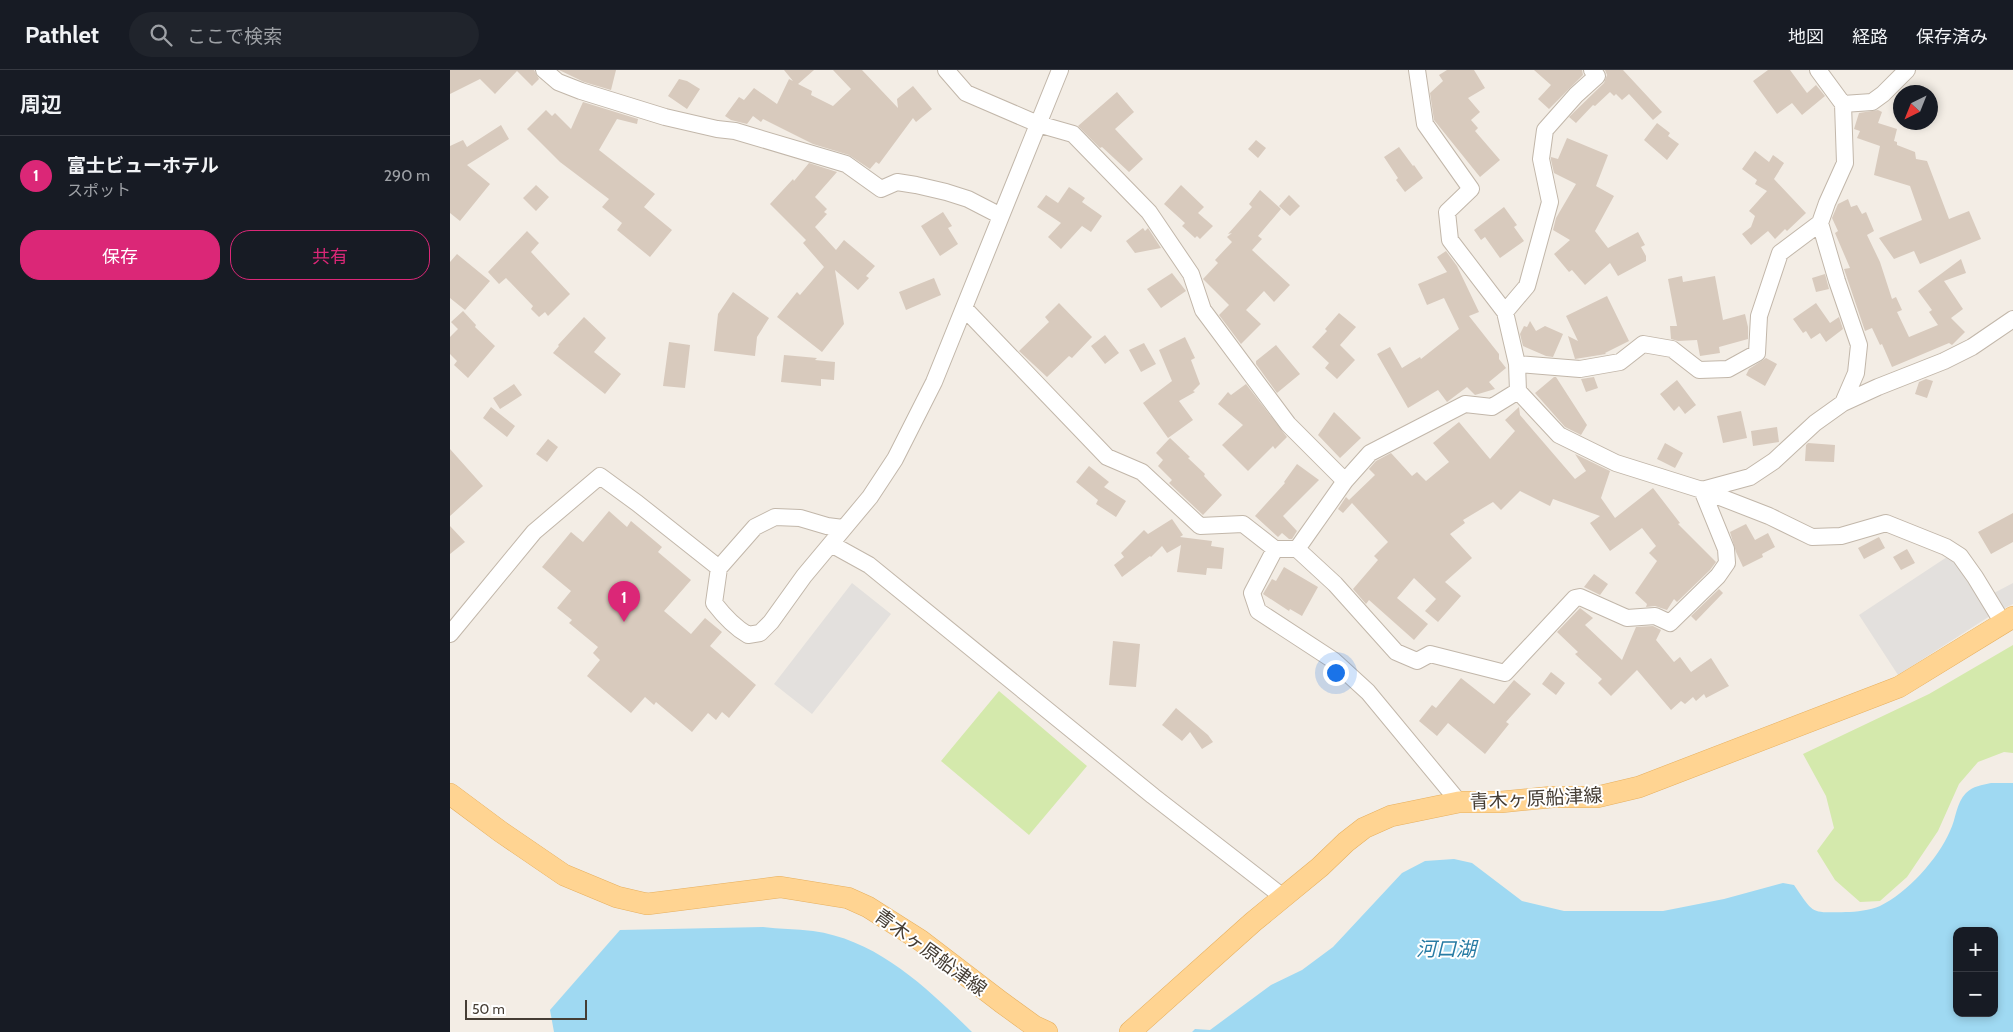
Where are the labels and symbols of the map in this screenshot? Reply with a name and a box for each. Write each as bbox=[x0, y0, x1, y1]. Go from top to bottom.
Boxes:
north arrow bbox=[1893, 85, 1938, 130]
pin: 1 bbox=[608, 581, 640, 622]
your location bbox=[1323, 660, 1349, 686]
street label: 青木ヶ原船津線 bbox=[1469, 784, 1603, 813]
street label: 青木ヶ原船津線 bbox=[870, 904, 991, 1001]
water label: 河口湖 bbox=[1416, 937, 1479, 961]
scale bar bbox=[465, 997, 588, 1020]

